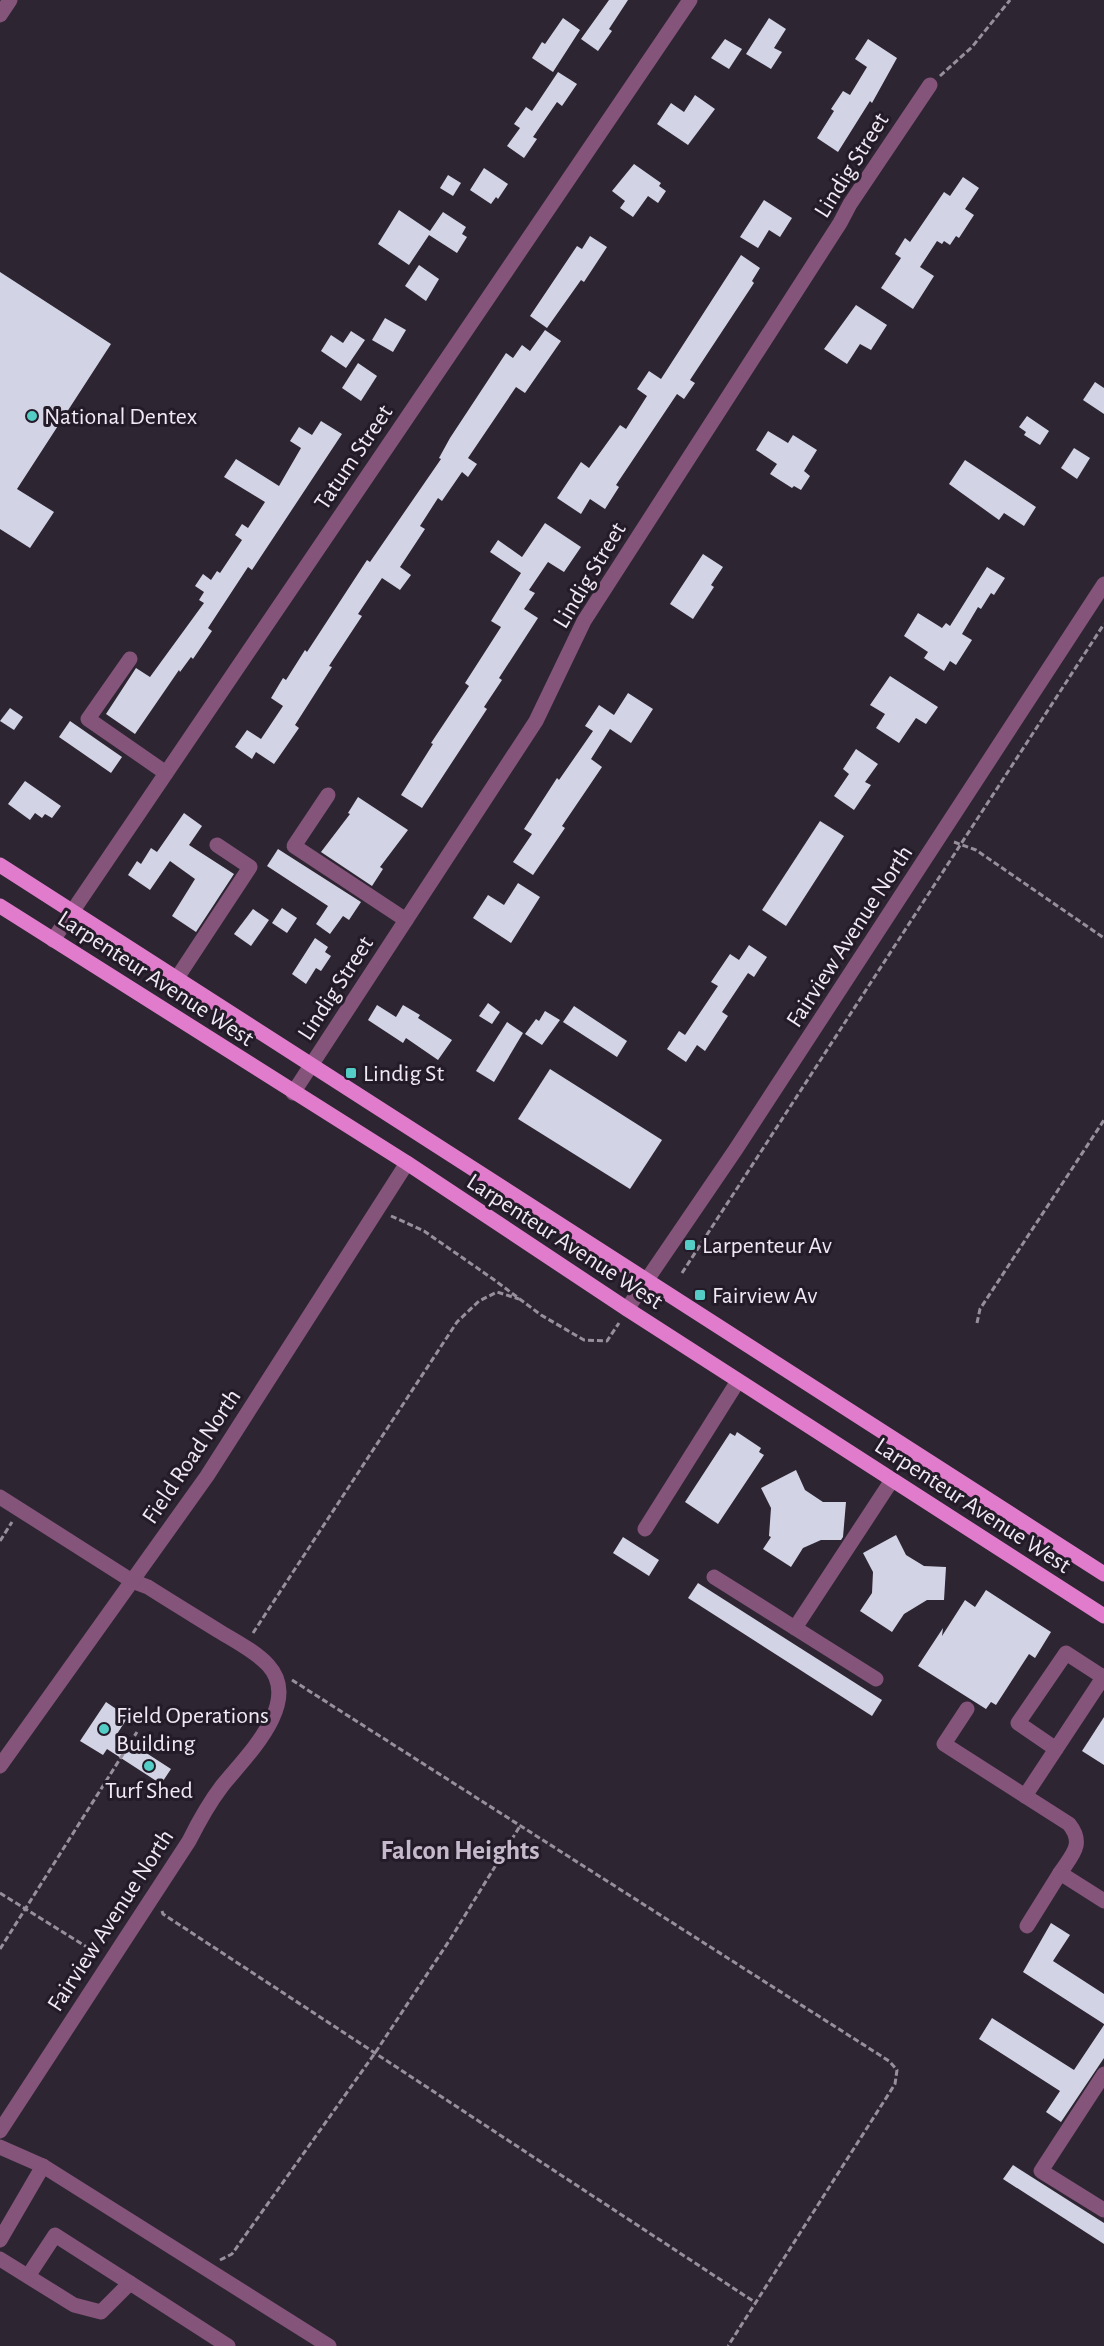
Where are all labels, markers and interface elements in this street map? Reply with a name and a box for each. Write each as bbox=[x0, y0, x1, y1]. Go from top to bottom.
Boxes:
street label: Lindig Street bbox=[810, 109, 894, 222]
street label: Tatum Street bbox=[310, 401, 398, 514]
place label: National Dentex bbox=[44, 405, 198, 429]
marker: National Dentex bbox=[25, 409, 39, 423]
street label: Lindig Street bbox=[549, 518, 631, 633]
street label: Fairview Avenue North bbox=[782, 841, 917, 1032]
street label: Larpenteur Avenue West bbox=[53, 907, 258, 1051]
street label: Lindig Street bbox=[293, 932, 378, 1045]
place label: Lindig St bbox=[363, 1062, 444, 1086]
marker: Lindig St bbox=[344, 1066, 358, 1080]
street label: Larpenteur Avenue West bbox=[462, 1170, 667, 1314]
place label: Larpenteur Av bbox=[702, 1234, 832, 1258]
marker: Larpenteur Av bbox=[683, 1238, 697, 1252]
place label: Fairview Av bbox=[712, 1284, 817, 1308]
marker: Fairview Av bbox=[693, 1288, 707, 1302]
street label: Field Road North bbox=[138, 1385, 246, 1528]
street label: Larpenteur Avenue West bbox=[870, 1434, 1075, 1578]
place label: Field Operations Building bbox=[116, 1704, 269, 1756]
marker: Field Operations Building bbox=[97, 1722, 111, 1736]
marker: Turf Shed bbox=[142, 1759, 156, 1773]
place label: Turf Shed bbox=[105, 1779, 193, 1803]
street label: Fairview Avenue North bbox=[43, 1825, 178, 2016]
district label: Falcon Heights bbox=[380, 1837, 540, 1864]

